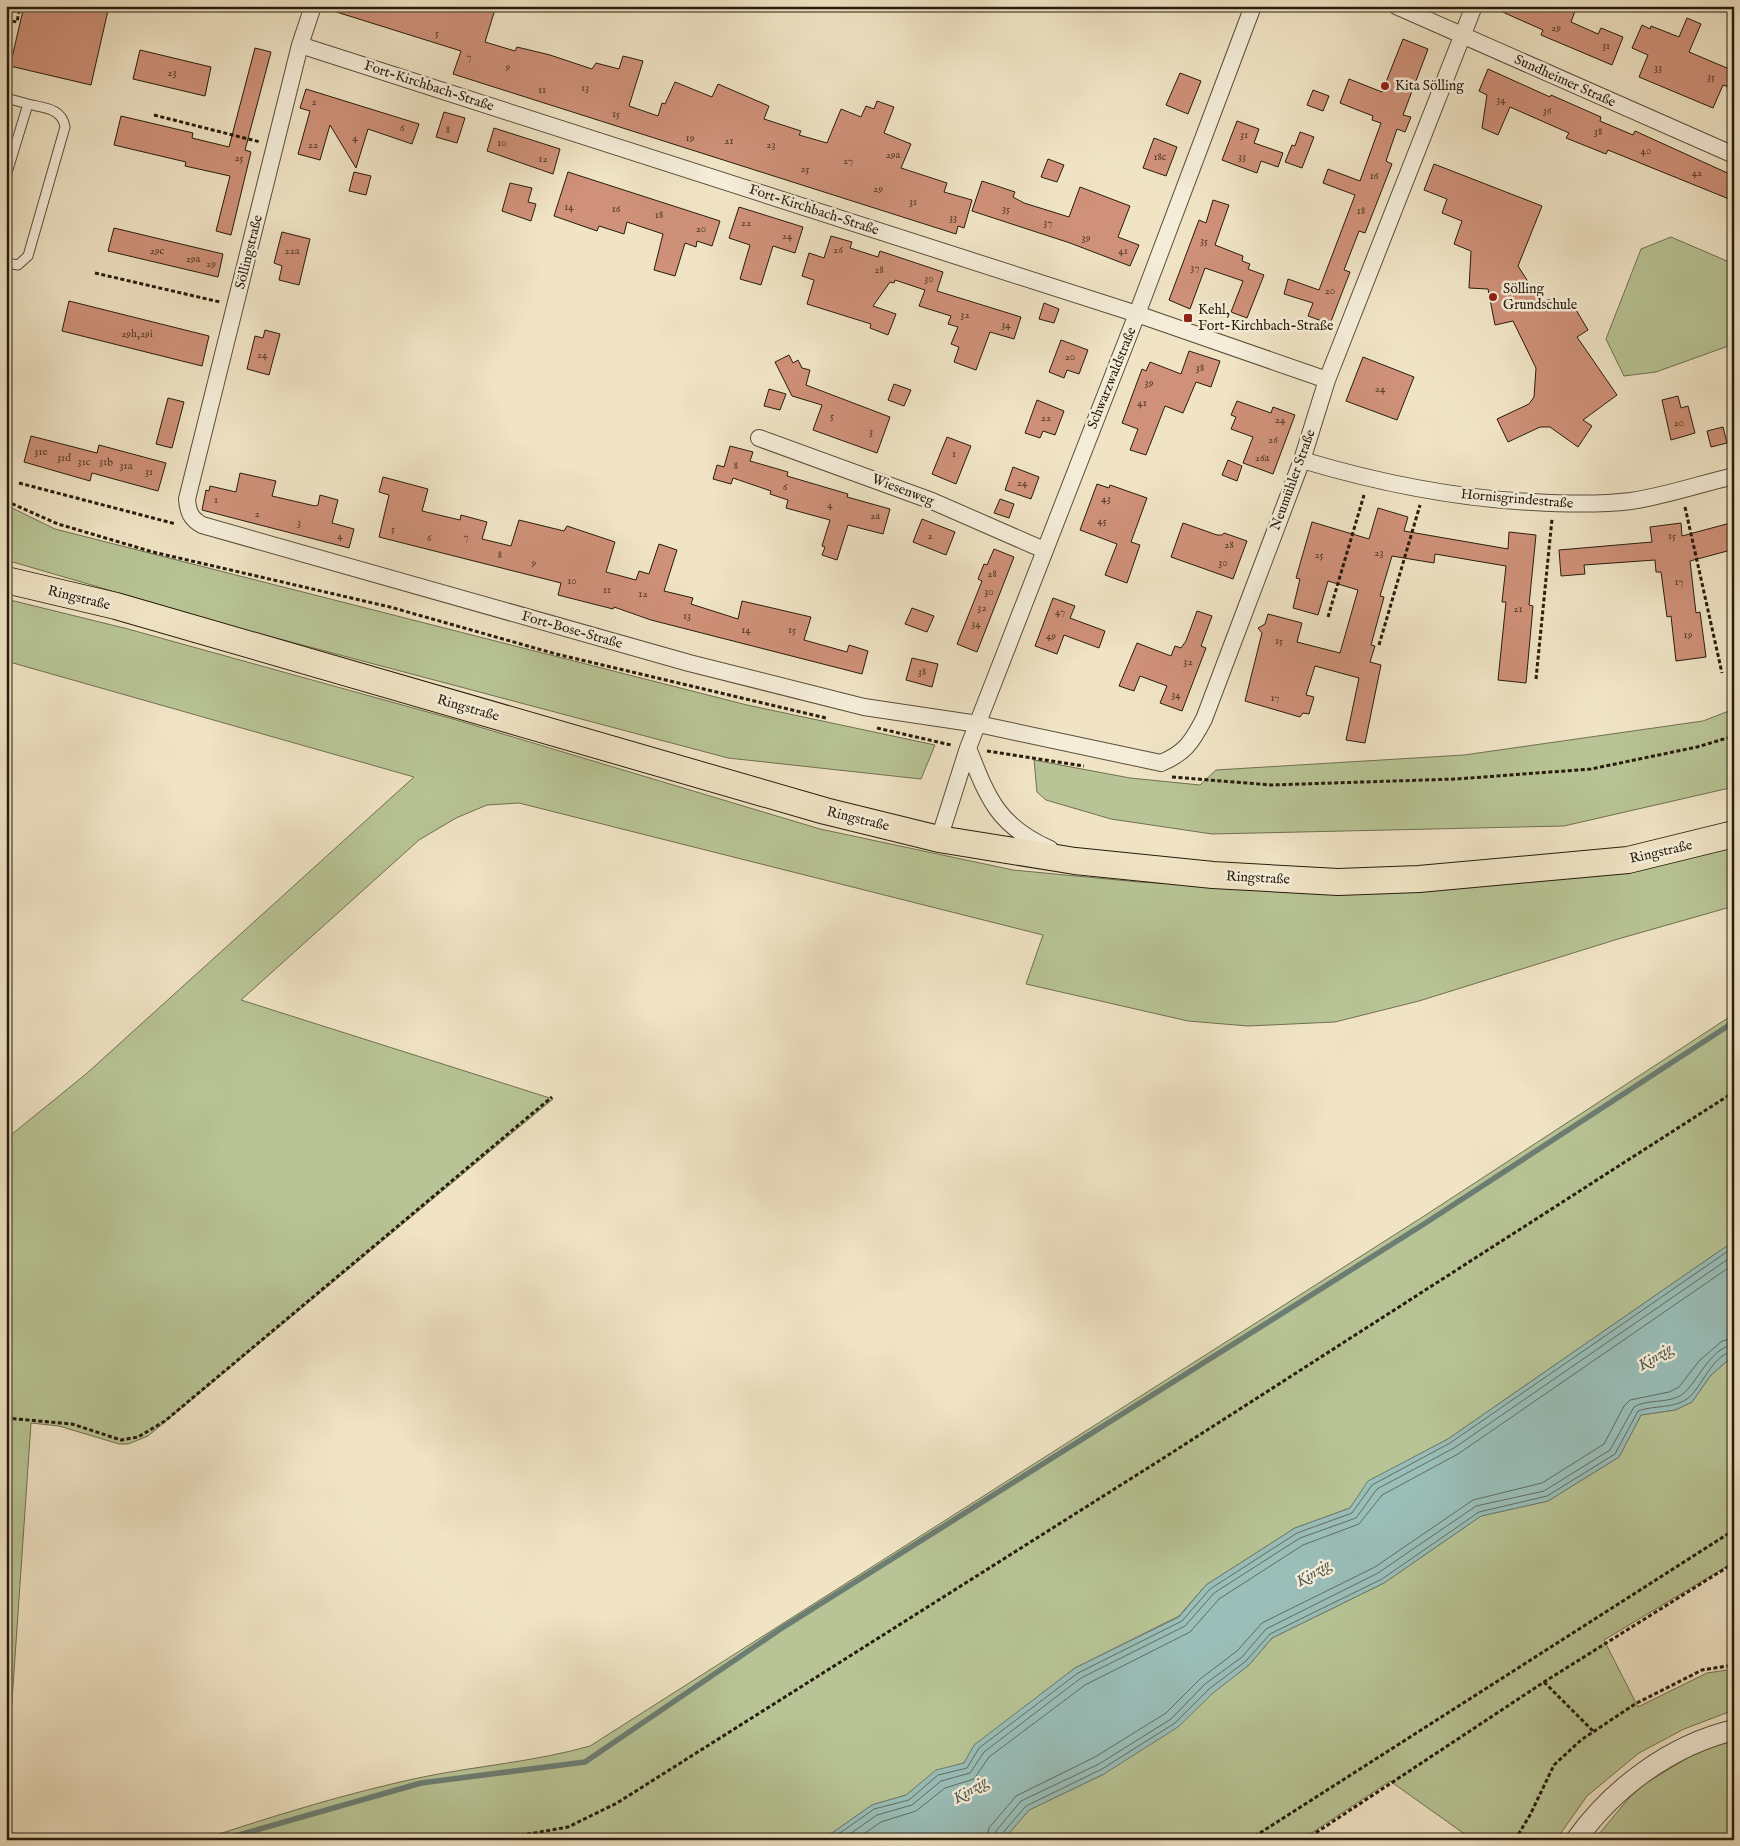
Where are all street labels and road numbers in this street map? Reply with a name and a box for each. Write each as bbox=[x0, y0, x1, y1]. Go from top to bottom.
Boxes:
street label: Sundheimer Straße bbox=[1511, 51, 1619, 112]
street label: Fort-Kirchbach-Straße bbox=[362, 57, 497, 116]
street label: Fort-Kirchbach-Straße bbox=[747, 181, 882, 240]
street label: Söllingstraße bbox=[231, 213, 267, 291]
street label: Schwarzwaldstraße bbox=[1083, 324, 1141, 432]
street label: Neumühler Straße bbox=[1266, 427, 1320, 533]
street label: Wiesenweg bbox=[869, 470, 937, 510]
street label: Hornisgrindestraße bbox=[1460, 485, 1575, 513]
street label: Ringstraße bbox=[46, 582, 113, 615]
street label: Fort-Bose-Straße bbox=[519, 607, 625, 653]
street label: Ringstraße bbox=[435, 691, 502, 726]
street label: Ringstraße bbox=[825, 803, 892, 836]
street label: Ringstraße bbox=[1628, 836, 1695, 868]
street label: Ringstraße bbox=[1226, 867, 1291, 889]

